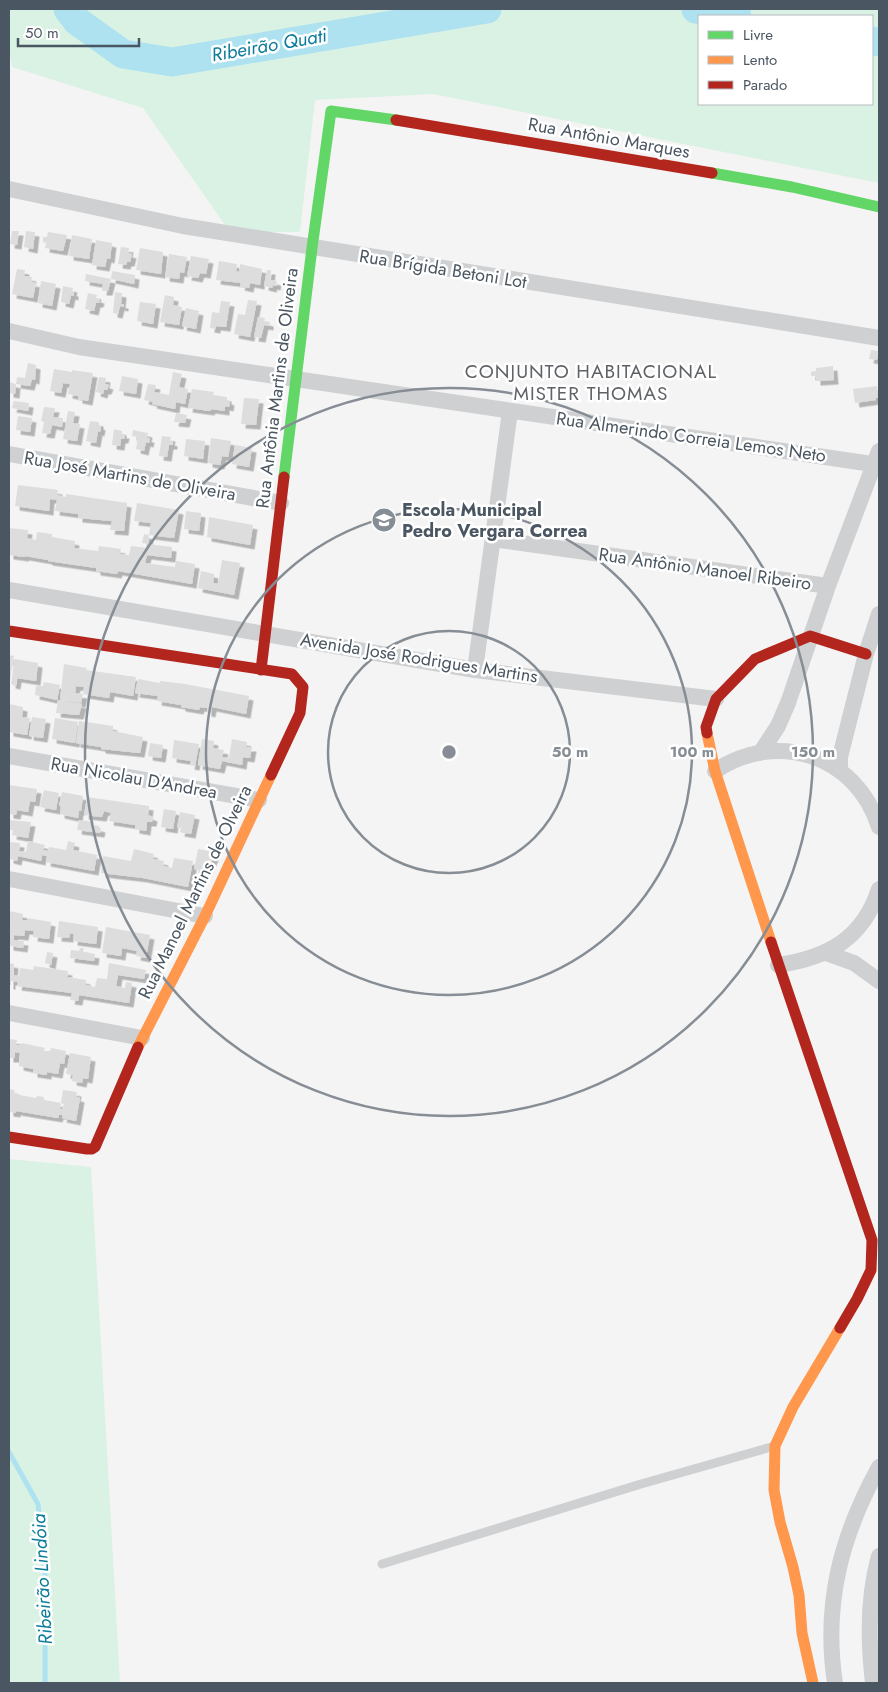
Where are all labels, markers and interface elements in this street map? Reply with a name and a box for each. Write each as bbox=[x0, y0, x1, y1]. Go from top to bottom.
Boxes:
scale bar bbox=[18, 15, 139, 47]
legend bbox=[698, 15, 873, 105]
water label: Ribeirão Quati bbox=[209, 21, 330, 68]
text: 50 m bbox=[25, 22, 59, 44]
text: Livre bbox=[743, 24, 773, 46]
text: Lento bbox=[743, 49, 777, 71]
text: Parado bbox=[743, 74, 787, 96]
street label: Rua Antônio Marques bbox=[526, 111, 692, 165]
street label: Rua Brígida Betoni Lot bbox=[358, 243, 529, 295]
street label: Rua Antônia Martins de Oliveira bbox=[249, 266, 305, 510]
district label: CONJUNTO HABITACIONAL MISTER THOMAS bbox=[465, 358, 717, 407]
street label: Rua Almerindo Correia Lemos Neto bbox=[554, 405, 828, 469]
street label: Rua José Martins de Oliveira bbox=[22, 445, 238, 507]
place label: Escola Municipal Pedro Vergara Correa bbox=[402, 497, 587, 544]
school or university icon: Escola Municipal Pedro Vergara Correa bbox=[371, 507, 397, 533]
street label: Rua Antônio Manoel Ribeiro bbox=[597, 541, 813, 597]
street label: Avenida José Rodrigues Martins bbox=[298, 626, 540, 690]
text: 50 m bbox=[552, 741, 588, 763]
text: 100 m bbox=[670, 741, 714, 763]
text: 150 m bbox=[791, 741, 835, 763]
centre of rings bbox=[440, 743, 458, 761]
street label: Rua Nicolau D'Andrea bbox=[49, 751, 219, 805]
street label: Rua Manoel Martins de Olveira bbox=[132, 781, 258, 1003]
water label: Ribeirão Lindóia bbox=[25, 1512, 59, 1645]

